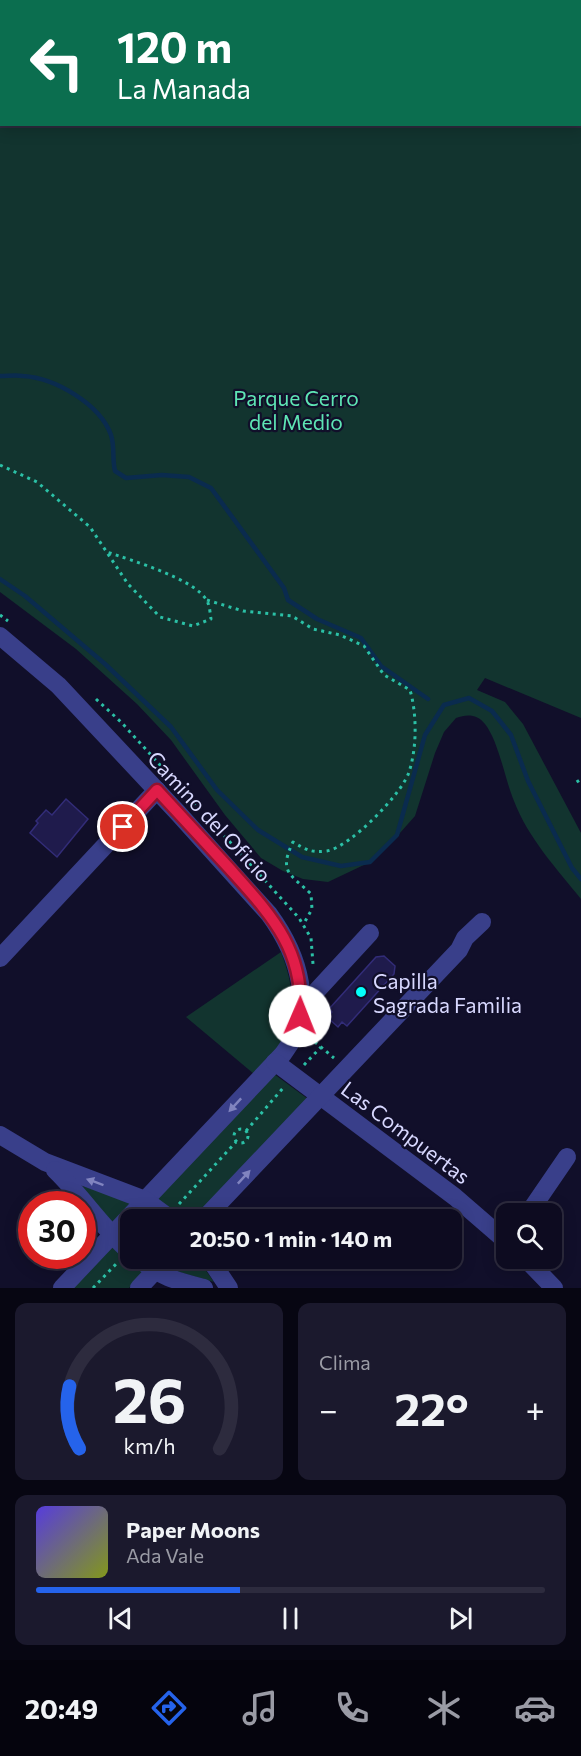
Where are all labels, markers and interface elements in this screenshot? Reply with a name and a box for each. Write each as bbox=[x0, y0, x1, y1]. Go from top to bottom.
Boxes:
text: 120 m bbox=[117, 20, 232, 72]
icon: left bbox=[18, 24, 96, 102]
text: La Manada bbox=[117, 72, 251, 105]
park label: Parque Cerro del Medio bbox=[233, 385, 359, 434]
street label: Camino del Oficio bbox=[143, 746, 277, 886]
pin bbox=[97, 801, 148, 852]
icon: arrive bbox=[106, 810, 139, 843]
place label: Capilla Sagrada Familia bbox=[373, 968, 522, 1017]
position arrow bbox=[268, 984, 332, 1048]
marker: Capilla Sagrada Familia bbox=[354, 985, 368, 999]
street label: Las Compuertas bbox=[337, 1075, 475, 1189]
one-way arrow bbox=[228, 1097, 242, 1112]
one-way arrow bbox=[236, 1170, 250, 1184]
one-way arrow bbox=[86, 1176, 104, 1186]
speed limit sign: 30 bbox=[18, 1191, 96, 1269]
map controls bbox=[496, 1203, 562, 1269]
button: search bbox=[496, 1203, 562, 1269]
text: 20:50 · 1 min · 140 m bbox=[190, 1225, 392, 1252]
text: Clima bbox=[319, 1350, 371, 1374]
text: 26 bbox=[112, 1360, 186, 1436]
text: 22° bbox=[395, 1380, 469, 1435]
text: − bbox=[319, 1388, 338, 1429]
text: + bbox=[526, 1388, 545, 1429]
text: km/h bbox=[123, 1432, 175, 1458]
text: Paper Moons bbox=[126, 1516, 260, 1543]
text: Ada Vale bbox=[126, 1543, 204, 1567]
icon: previous bbox=[104, 1602, 137, 1635]
icon: pause bbox=[274, 1602, 307, 1635]
icon: next bbox=[444, 1602, 477, 1635]
icon: directions bbox=[148, 1687, 190, 1729]
icon: music bbox=[239, 1687, 281, 1729]
icon: phone bbox=[331, 1687, 373, 1729]
icon: climate bbox=[423, 1687, 465, 1729]
icon: car bbox=[514, 1687, 556, 1729]
text: 20:49 bbox=[25, 1692, 98, 1725]

